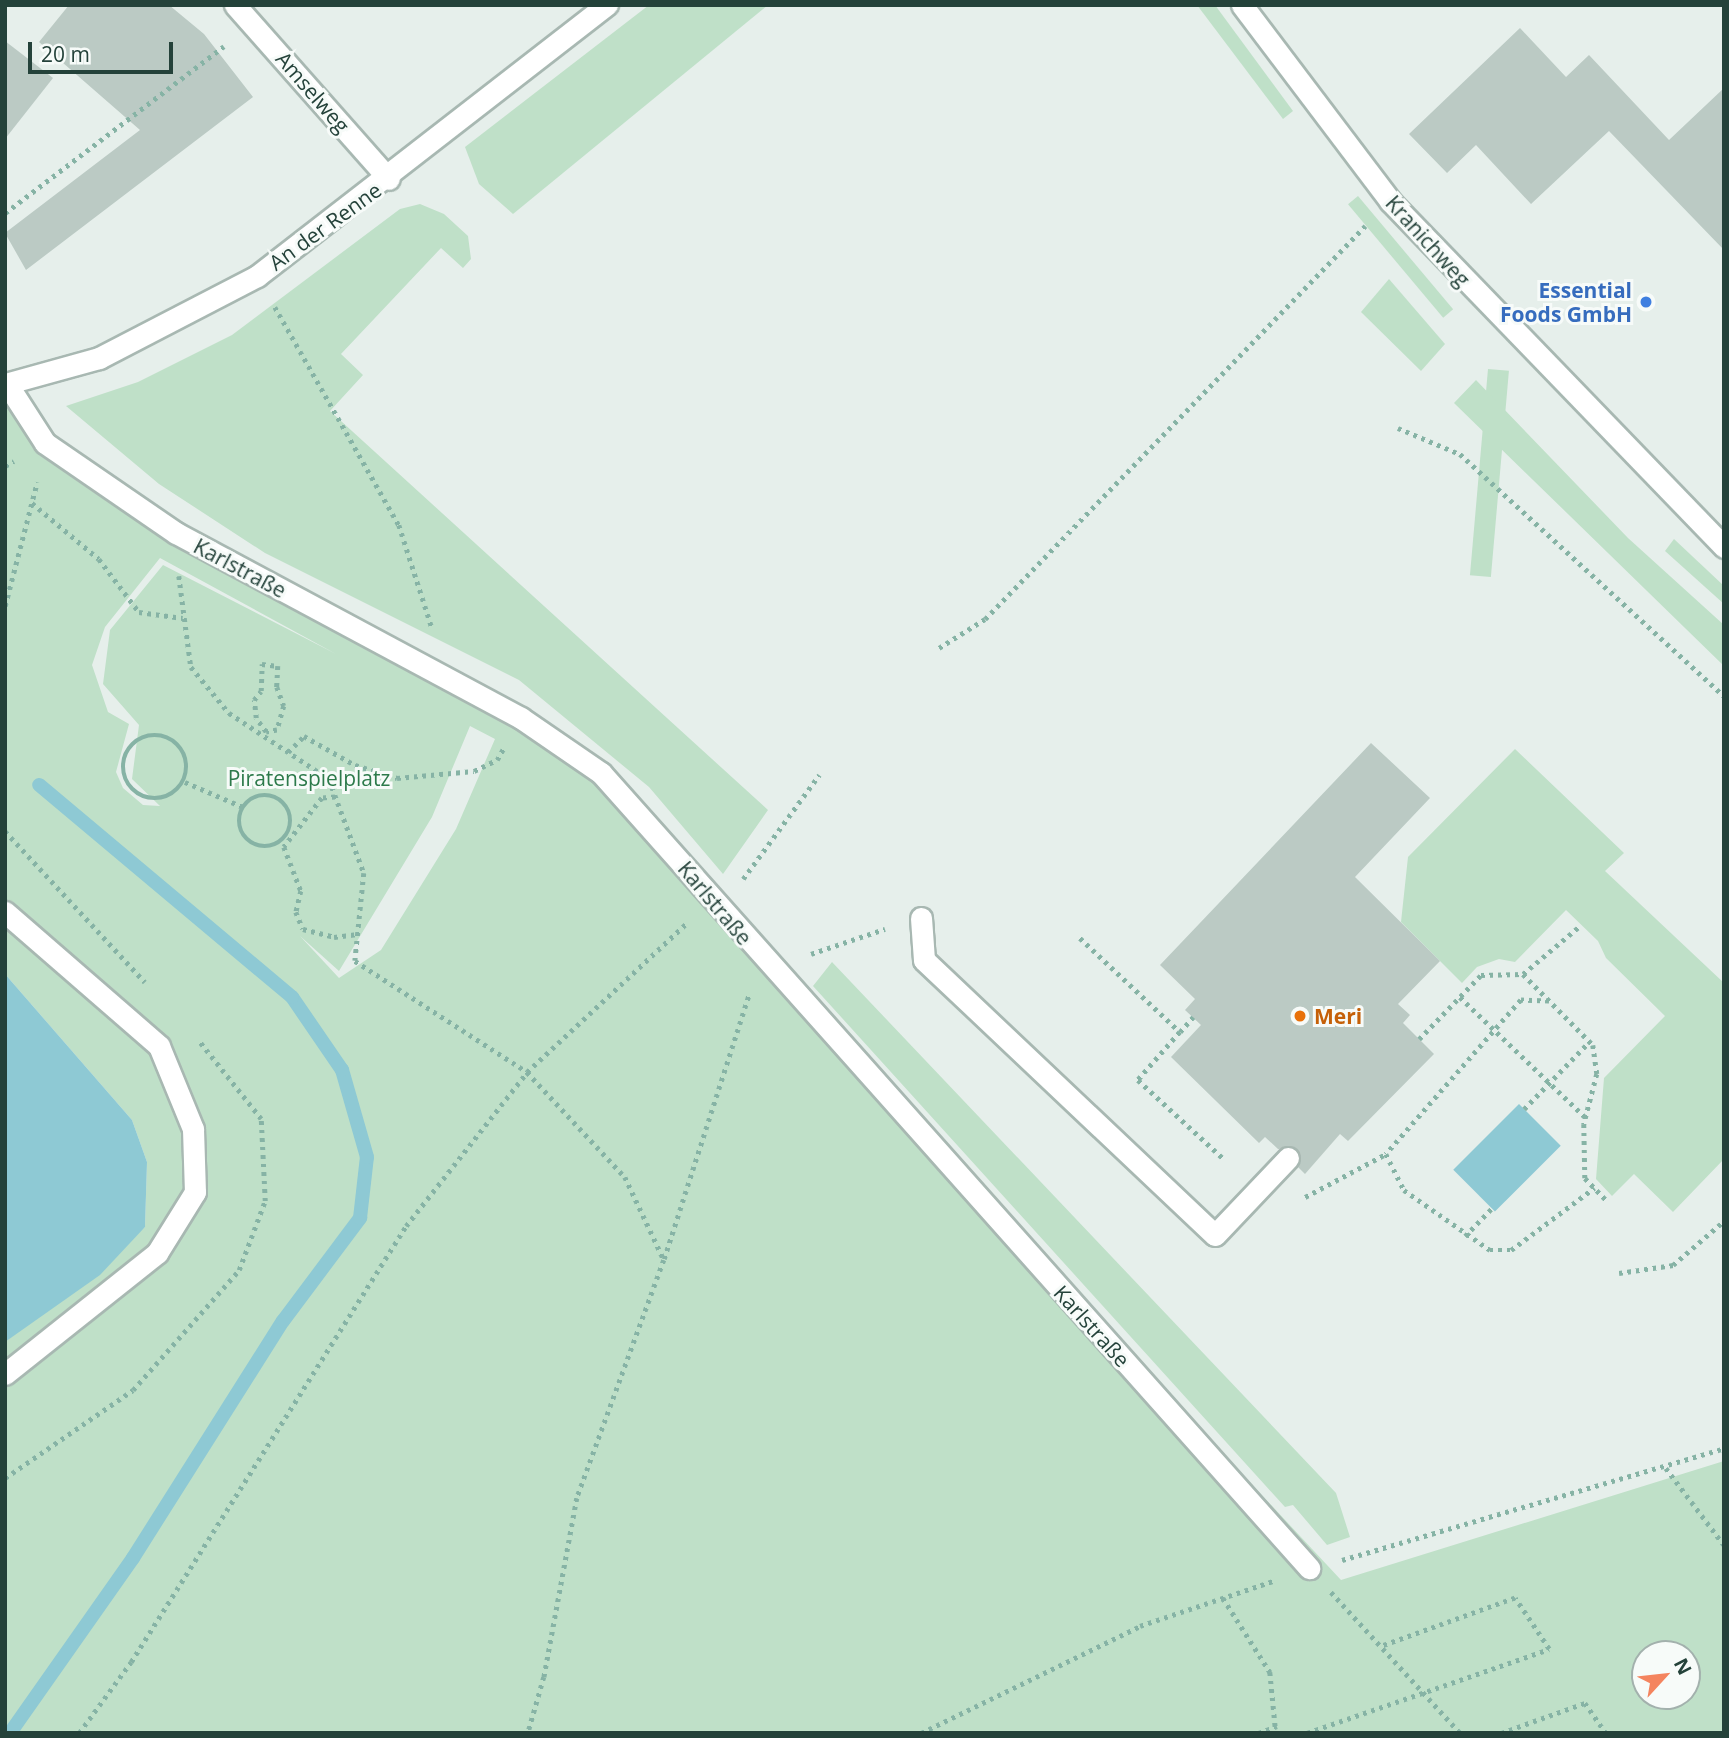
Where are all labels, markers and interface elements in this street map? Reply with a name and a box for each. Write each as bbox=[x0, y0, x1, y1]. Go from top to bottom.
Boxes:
scale bar bbox=[32, 28, 177, 72]
text: 20 m bbox=[41, 40, 90, 68]
street label: Amselweg bbox=[271, 46, 355, 138]
street label: An der Renne bbox=[264, 177, 386, 275]
street label: Kranichweg bbox=[1381, 190, 1475, 292]
place label: Essential Foods GmbH bbox=[1500, 277, 1632, 327]
marker: Essential Foods GmbH bbox=[1638, 294, 1654, 310]
street label: Karlstraße bbox=[189, 533, 291, 603]
park label: Piratenspielplatz bbox=[228, 765, 390, 791]
street label: Karlstraße bbox=[673, 856, 757, 950]
place label: Meri bbox=[1314, 1003, 1362, 1029]
marker: Meri bbox=[1292, 1008, 1308, 1024]
street label: Karlstraße bbox=[1049, 1280, 1135, 1372]
north arrow bbox=[1631, 1640, 1701, 1710]
text: N bbox=[1668, 1654, 1698, 1679]

